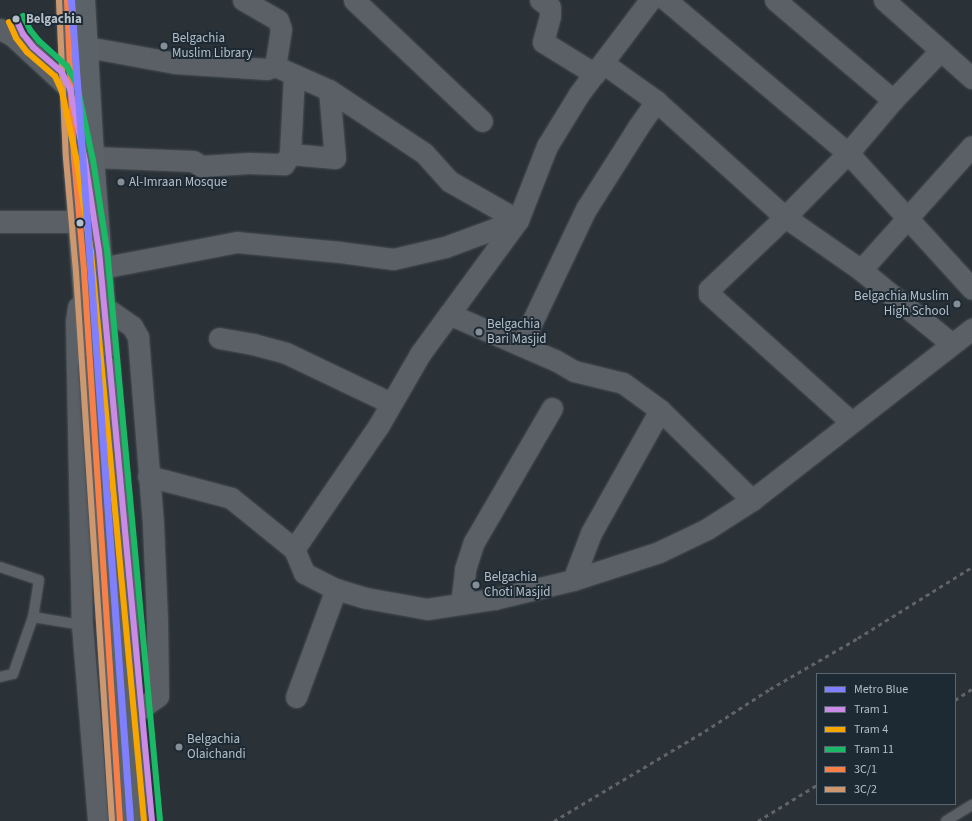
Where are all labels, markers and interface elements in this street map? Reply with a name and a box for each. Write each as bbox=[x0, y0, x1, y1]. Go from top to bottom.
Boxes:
place label: Belgachia bbox=[26, 11, 82, 27]
marker: Belgachia bbox=[9, 12, 23, 26]
place label: Belgachia Muslim Library bbox=[172, 31, 252, 62]
marker: Belgachia Muslim Library bbox=[159, 41, 169, 51]
place label: Al-Imraan Mosque bbox=[129, 174, 227, 190]
marker: Al-Imraan Mosque bbox=[116, 177, 126, 187]
unlabelled marker bbox=[75, 218, 85, 228]
place label: Belgachia Muslim High School bbox=[854, 289, 949, 320]
marker: Belgachia Muslim High School bbox=[952, 299, 962, 309]
place label: Belgachia Bari Masjid bbox=[487, 317, 547, 348]
marker: Belgachia Bari Masjid bbox=[474, 327, 484, 337]
place label: Belgachia Choti Masjid bbox=[484, 570, 551, 601]
marker: Belgachia Choti Masjid bbox=[471, 580, 481, 590]
legend bbox=[816, 673, 956, 805]
text: Metro Blue bbox=[854, 681, 908, 698]
text: Tram 1 bbox=[854, 701, 888, 718]
text: Tram 4 bbox=[854, 721, 888, 738]
place label: Belgachia Olaichandi bbox=[187, 732, 246, 763]
text: Tram 11 bbox=[854, 741, 894, 758]
marker: Belgachia Olaichandi bbox=[174, 742, 184, 752]
text: 3C/1 bbox=[854, 761, 877, 778]
text: 3C/2 bbox=[854, 781, 877, 798]

